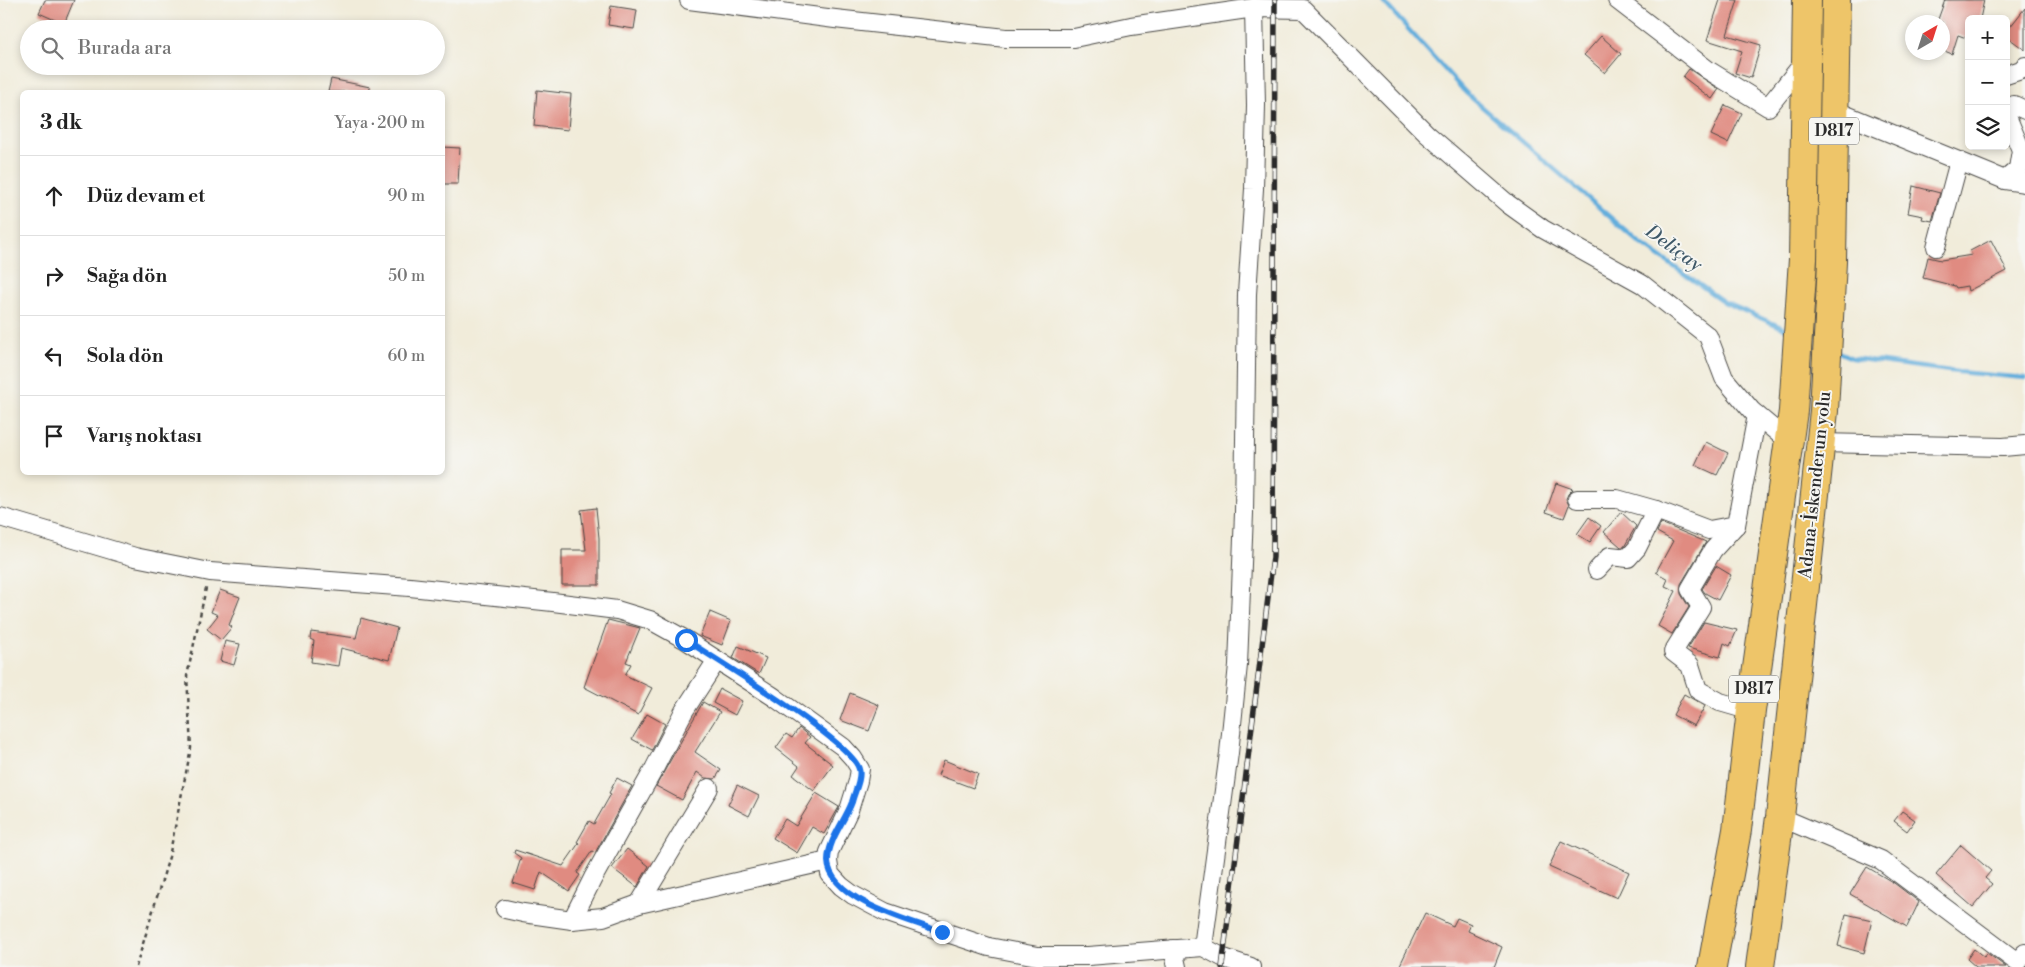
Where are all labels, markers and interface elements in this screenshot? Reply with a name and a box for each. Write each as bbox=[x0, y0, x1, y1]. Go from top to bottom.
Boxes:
north arrow bbox=[1905, 15, 1950, 60]
map controls bbox=[1965, 15, 2010, 150]
button: + bbox=[1965, 15, 2010, 60]
search box bbox=[20, 20, 445, 75]
icon: search bbox=[38, 34, 66, 62]
text: Burada ara bbox=[78, 36, 172, 60]
button: − bbox=[1965, 60, 2010, 105]
button: layers bbox=[1965, 105, 2010, 150]
text: 3 dk bbox=[40, 110, 82, 136]
text: Yaya · 200 m bbox=[335, 113, 425, 133]
road number: D817 bbox=[1809, 118, 1859, 144]
icon: ahead bbox=[40, 182, 68, 210]
text: Düz devam et bbox=[87, 184, 205, 208]
text: 90 m bbox=[387, 186, 425, 206]
water label: Deliçay bbox=[1640, 219, 1708, 277]
icon: right bbox=[40, 262, 68, 290]
text: Sağa dön bbox=[87, 264, 167, 288]
text: 50 m bbox=[388, 266, 425, 286]
icon: left bbox=[40, 342, 68, 370]
text: Sola dön bbox=[87, 344, 163, 368]
text: 60 m bbox=[387, 346, 425, 366]
street label: Adana-İskenderun yolu bbox=[1794, 389, 1836, 581]
icon: arrive bbox=[40, 422, 68, 450]
text: Varış noktası bbox=[87, 424, 202, 448]
route start bbox=[675, 629, 698, 652]
road number: D817 bbox=[1729, 676, 1779, 702]
route end bbox=[931, 921, 954, 944]

